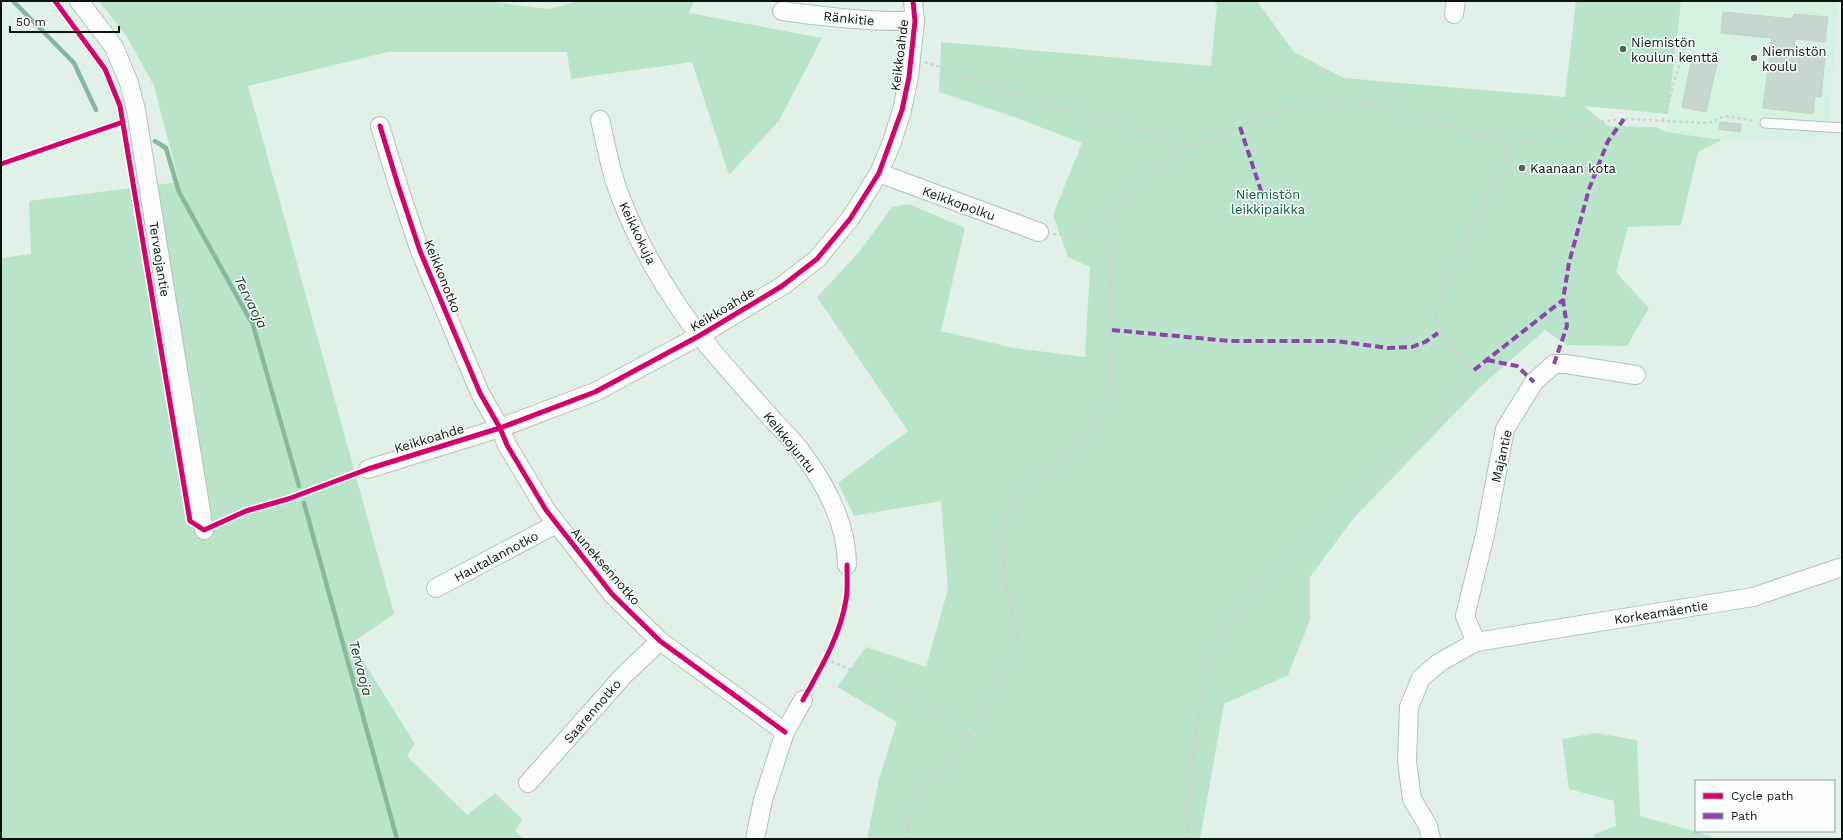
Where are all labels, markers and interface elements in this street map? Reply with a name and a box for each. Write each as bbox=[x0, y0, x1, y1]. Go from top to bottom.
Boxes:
scale bar bbox=[10, 8, 119, 34]
street label: Ränkitie bbox=[823, 8, 875, 29]
text: 50 m bbox=[16, 15, 46, 29]
street label: Keikkoahde bbox=[888, 18, 911, 92]
place label: Niemistön koulun kenttä bbox=[1631, 35, 1719, 65]
marker: Niemistön koulun kenttä bbox=[1618, 44, 1628, 54]
place label: Niemistön koulu bbox=[1762, 44, 1827, 74]
marker: Niemistön koulu bbox=[1749, 53, 1759, 63]
place label: Kaanaan kota bbox=[1530, 161, 1617, 176]
marker: Kaanaan kota bbox=[1517, 163, 1527, 173]
street label: Keikkopolku bbox=[920, 183, 997, 224]
park label: Niemistön leikkipaikka bbox=[1231, 187, 1306, 217]
street label: Keikkokuja bbox=[616, 200, 659, 267]
street label: Tervaojantie bbox=[146, 220, 173, 298]
street label: Keikkonotko bbox=[421, 238, 464, 315]
water label: Tervaoja bbox=[231, 273, 271, 331]
street label: Keikkoahde bbox=[687, 284, 757, 334]
street label: Keikkojuntu bbox=[760, 409, 819, 476]
street label: Keikkoahde bbox=[392, 421, 466, 456]
street label: Majantie bbox=[1488, 428, 1515, 484]
street label: Auneksennotko bbox=[568, 525, 643, 608]
street label: Hautalannotko bbox=[452, 528, 541, 585]
street label: Korkeamäentie bbox=[1613, 598, 1709, 627]
water label: Tervaoja bbox=[346, 638, 376, 698]
street label: Saarennotko bbox=[561, 676, 624, 746]
legend bbox=[1695, 780, 1835, 832]
text: Cycle path bbox=[1731, 789, 1793, 803]
text: Path bbox=[1731, 809, 1757, 823]

